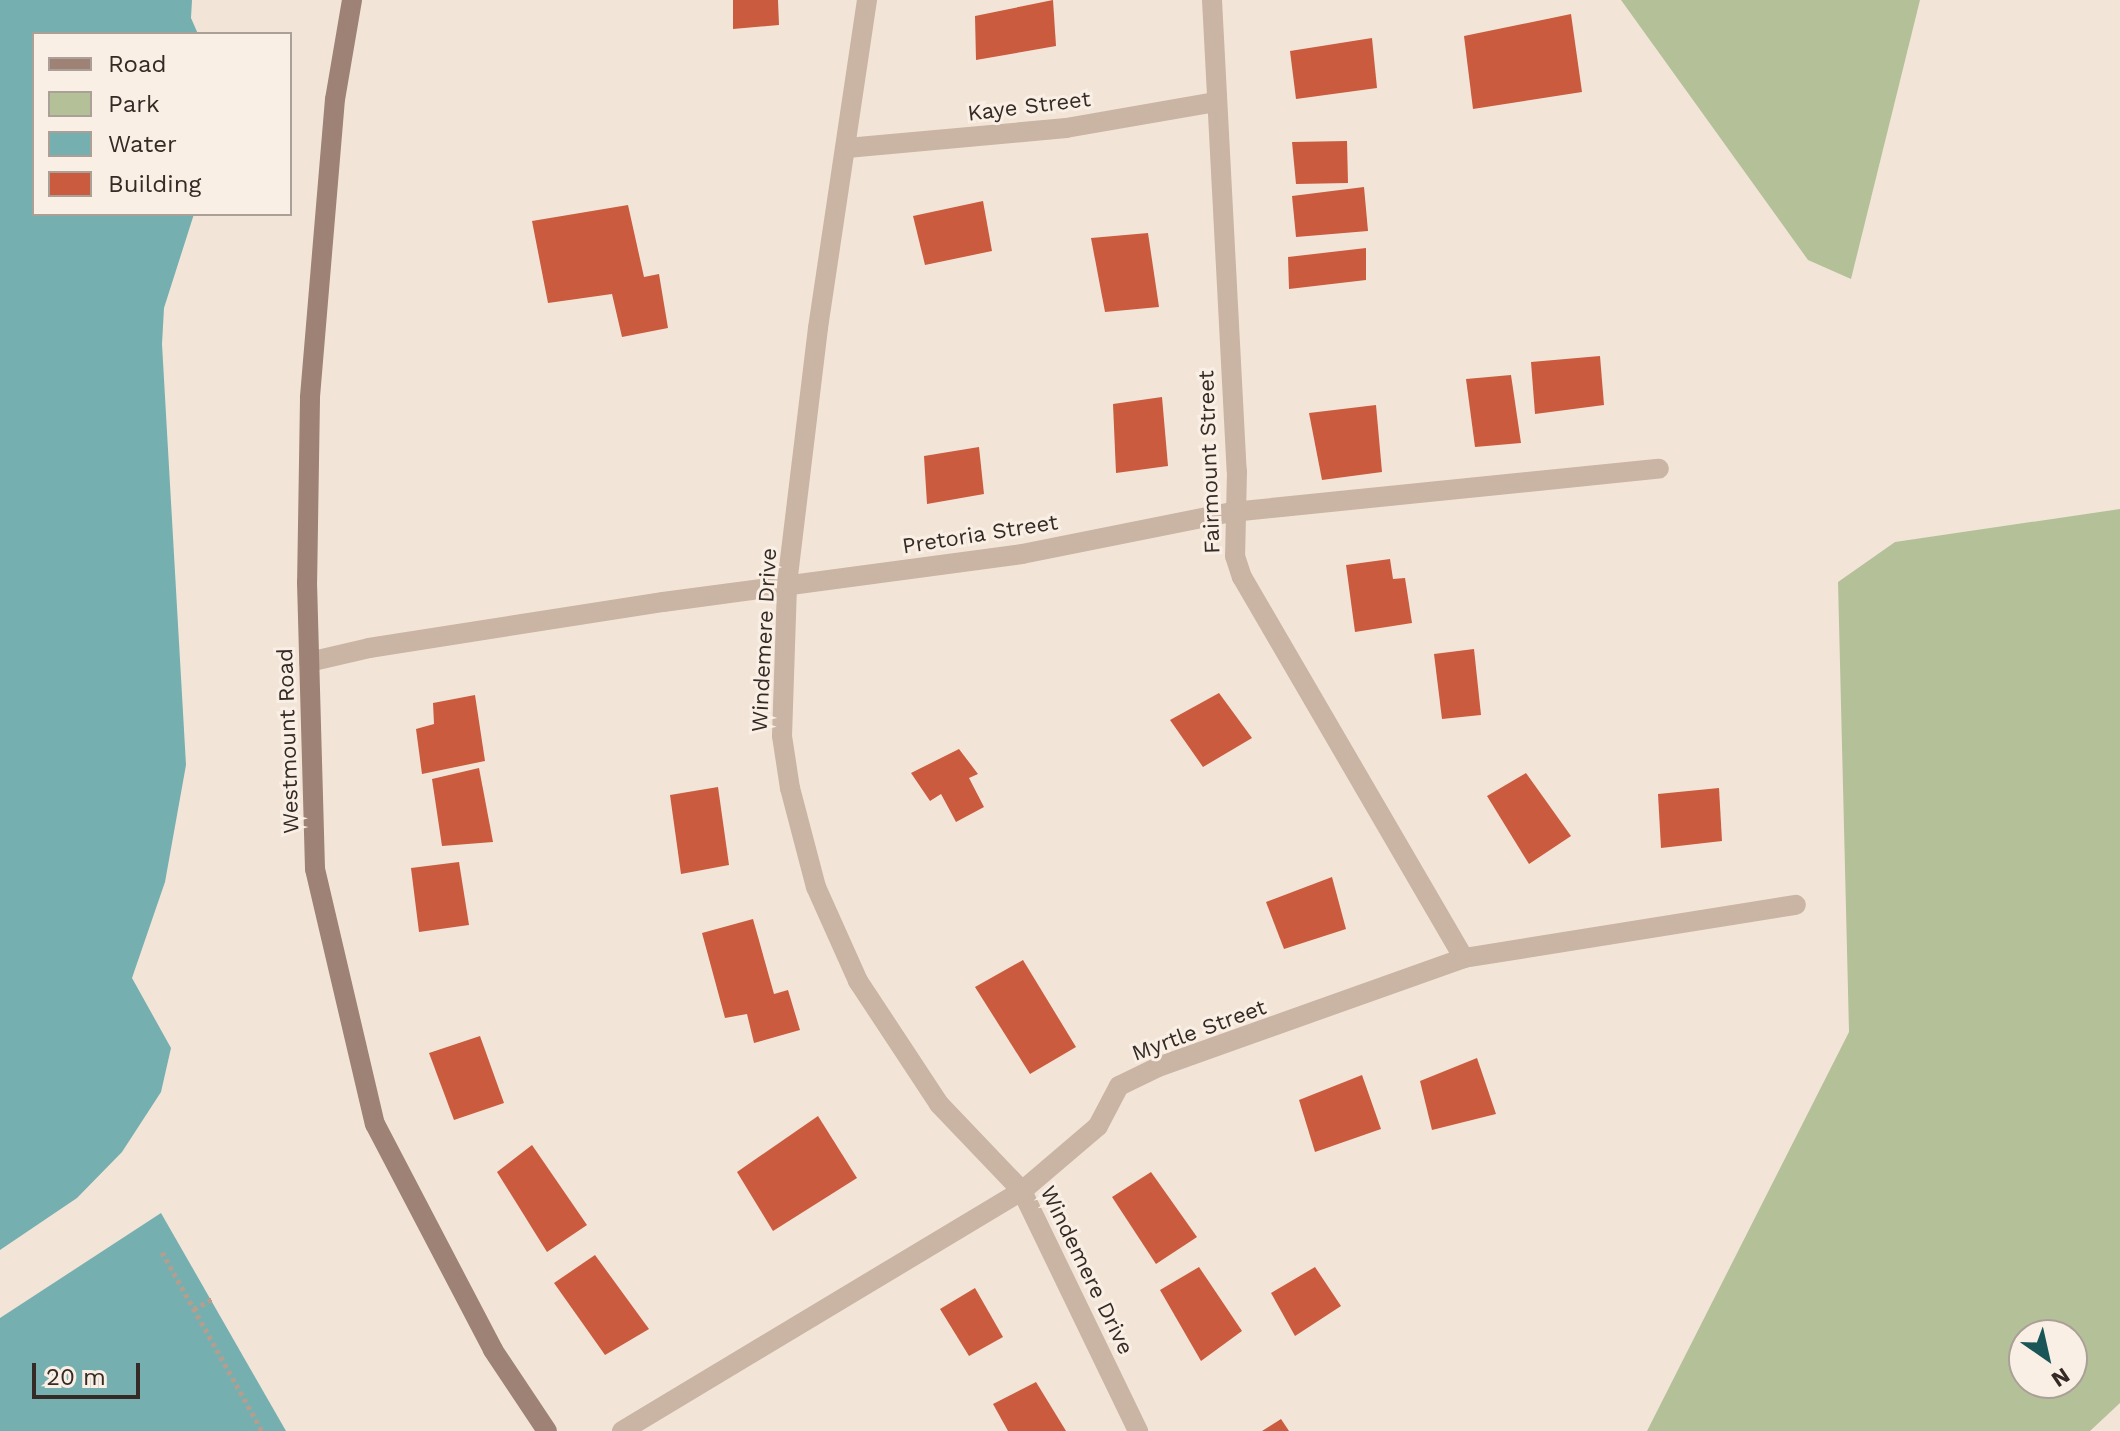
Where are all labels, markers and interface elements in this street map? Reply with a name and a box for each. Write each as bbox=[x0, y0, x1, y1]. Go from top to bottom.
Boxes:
legend bbox=[32, 32, 292, 216]
text: Road bbox=[108, 50, 167, 78]
street label: Kaye Street bbox=[966, 85, 1092, 127]
text: Park bbox=[108, 90, 160, 118]
text: Water bbox=[108, 130, 177, 158]
text: Building bbox=[108, 170, 201, 198]
street label: Fairmount Street bbox=[1193, 370, 1225, 554]
street label: Pretoria Street bbox=[900, 509, 1060, 559]
street label: Windemere Drive bbox=[746, 547, 782, 733]
street label: Westmount Road bbox=[272, 648, 304, 834]
street label: Myrtle Street bbox=[1128, 994, 1270, 1066]
street label: Windemere Drive bbox=[1035, 1181, 1139, 1359]
north arrow bbox=[2008, 1319, 2088, 1399]
scale bar bbox=[36, 1347, 144, 1397]
text: 20 m bbox=[46, 1363, 106, 1391]
text: N bbox=[2047, 1363, 2074, 1393]

